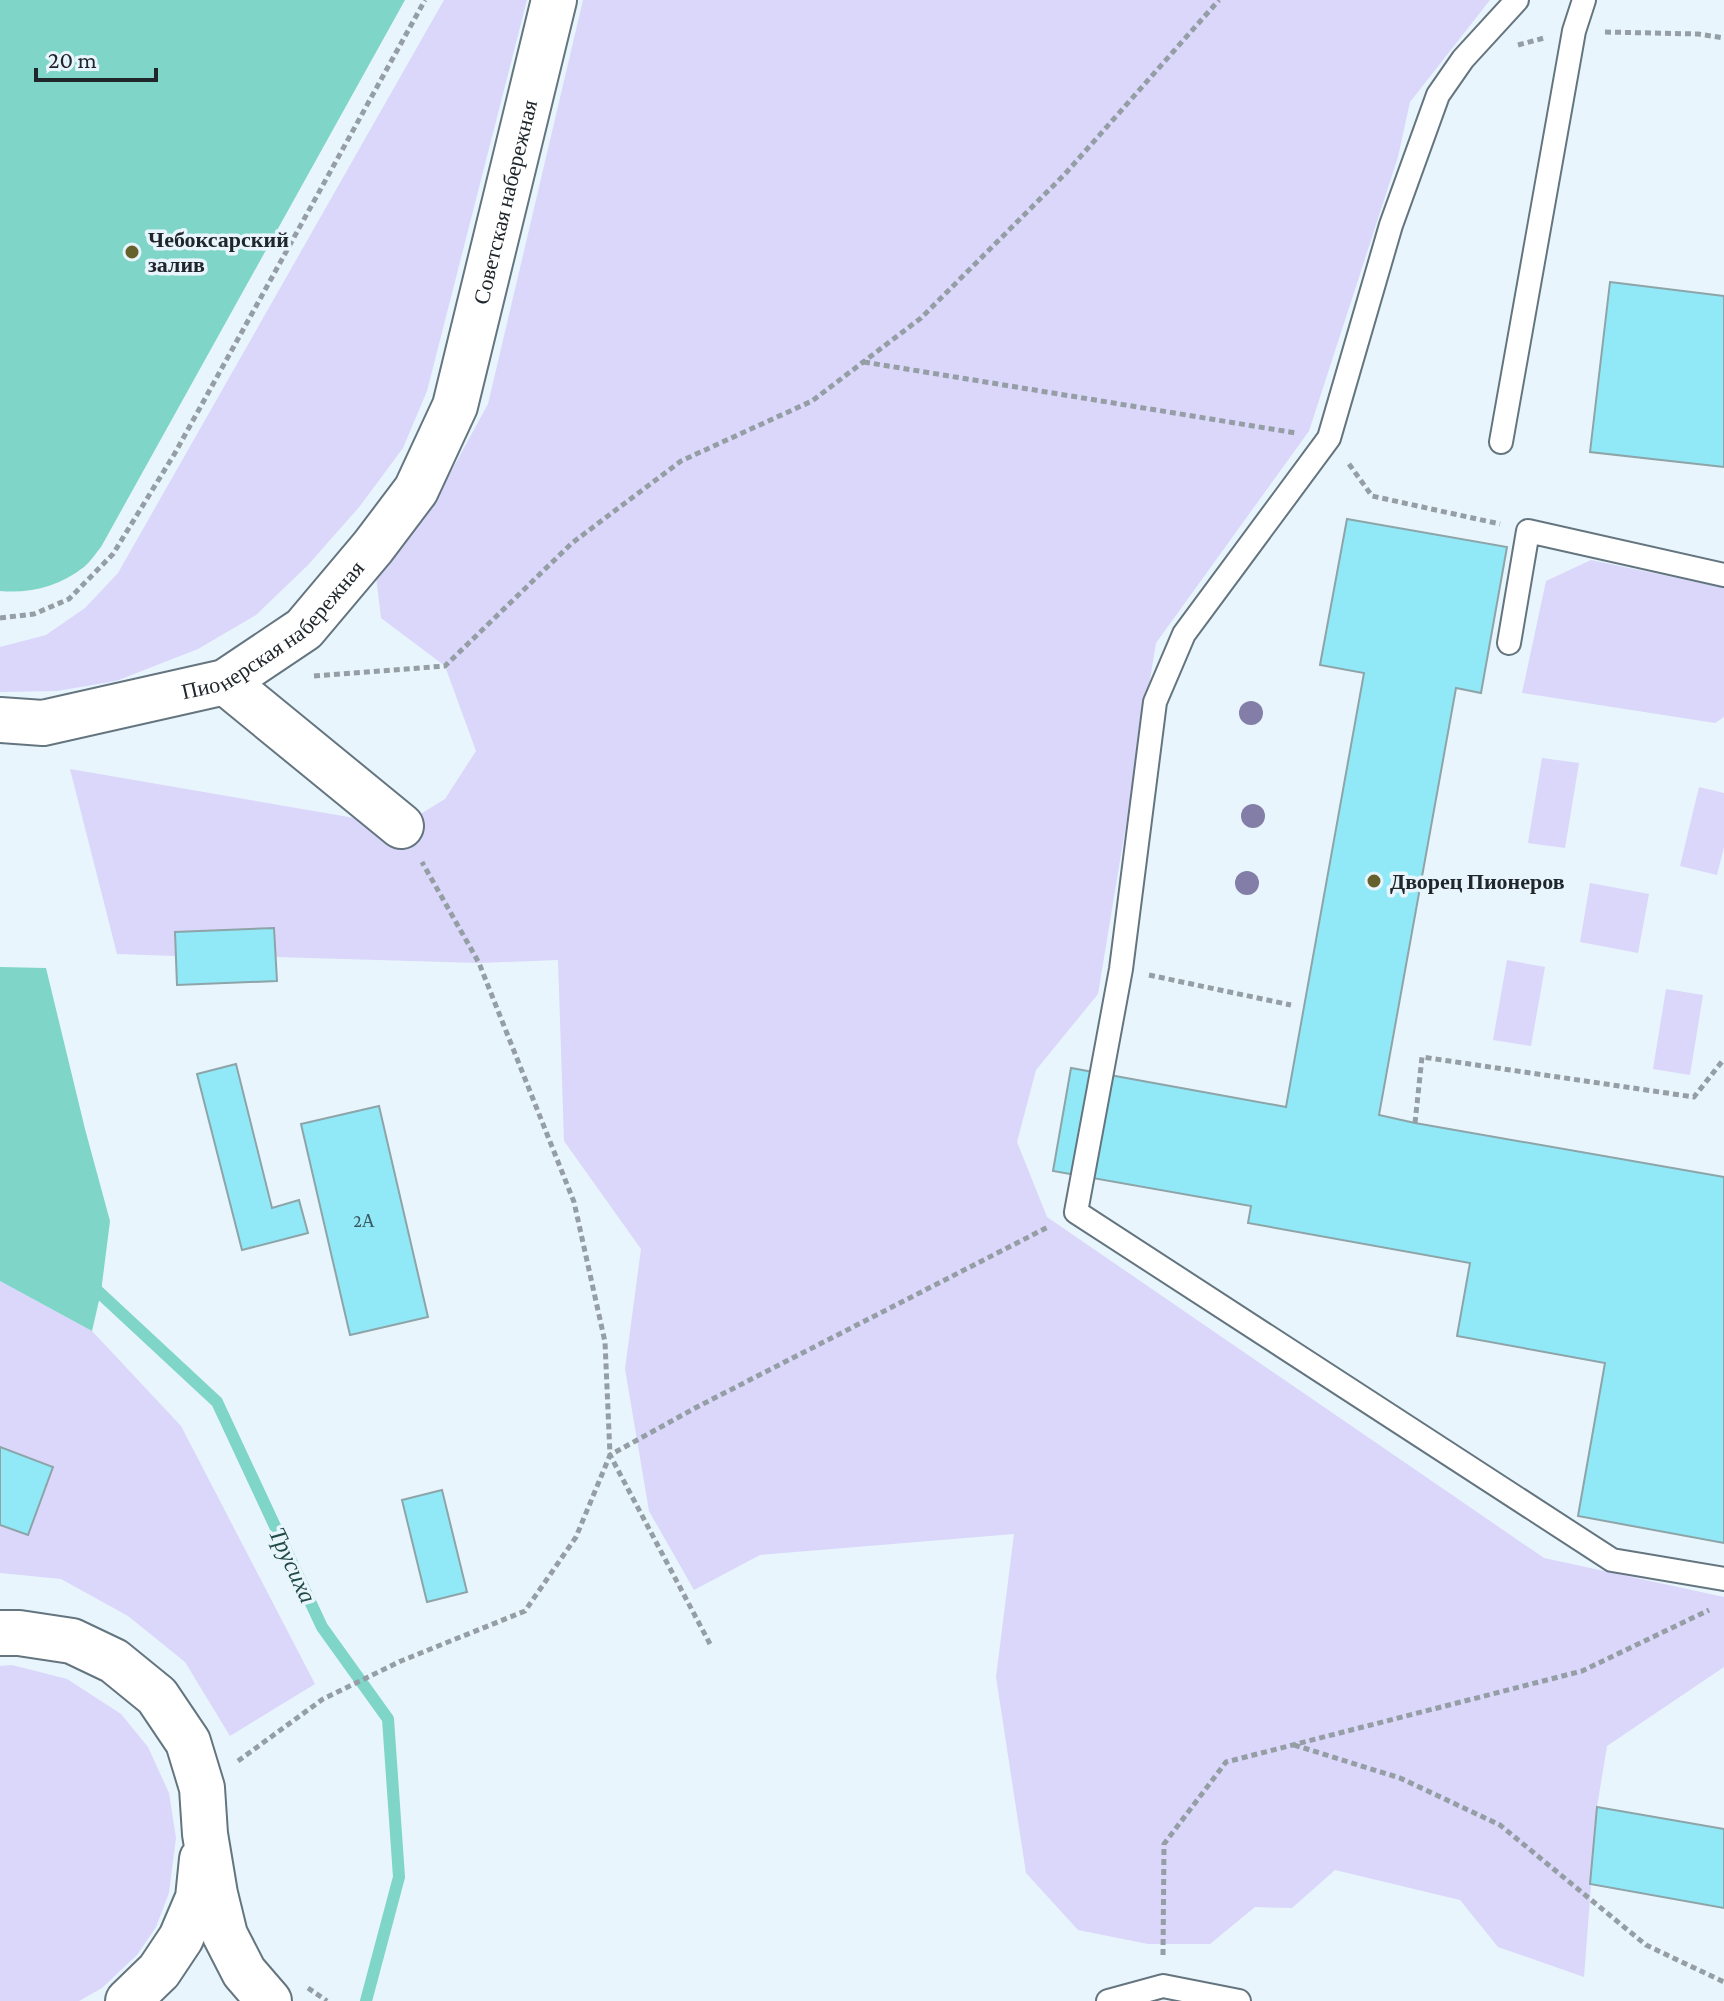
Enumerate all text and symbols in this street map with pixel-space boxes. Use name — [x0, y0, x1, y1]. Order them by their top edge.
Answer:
scale bar — [36, 32, 156, 82]
text: 20 m — [48, 46, 97, 73]
street label: Советская набережная — [468, 97, 542, 307]
place label: Чебоксарский залив — [148, 227, 289, 277]
marker: Чебоксарский залив — [123, 243, 141, 261]
street label: Пионерская набережная — [179, 555, 369, 704]
place label: Дворец Пионеров — [1390, 869, 1565, 894]
marker: Дворец Пионеров — [1365, 872, 1383, 890]
house number: 2А — [353, 1211, 375, 1231]
water label: Трусиха — [264, 1523, 322, 1607]

